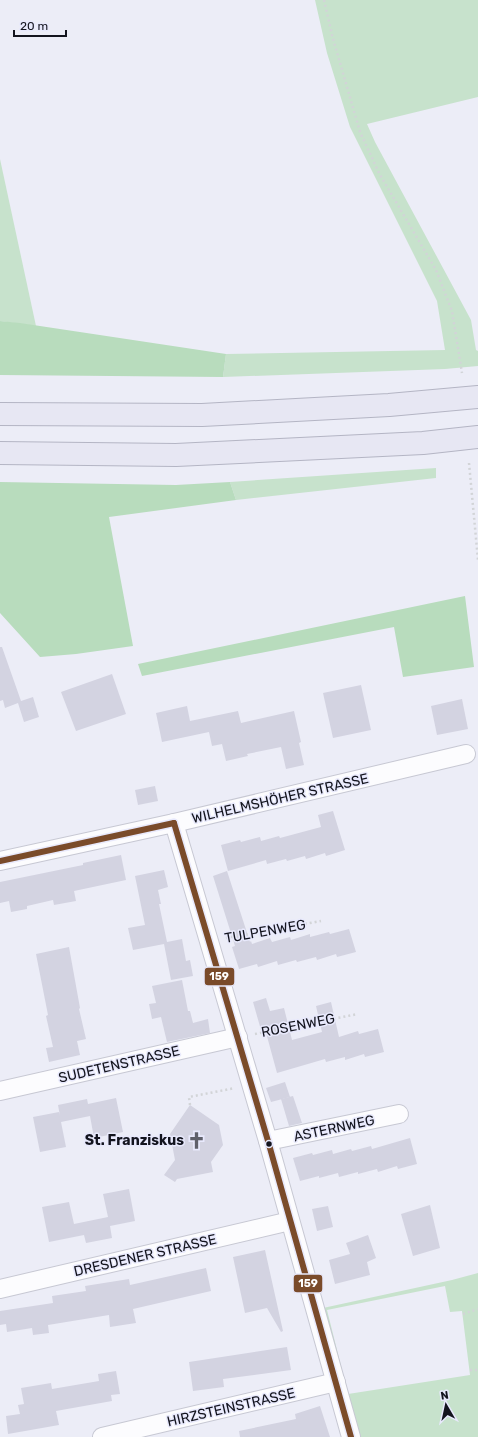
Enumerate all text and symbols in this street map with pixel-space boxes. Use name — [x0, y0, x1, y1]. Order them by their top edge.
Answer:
scale bar — [14, 12, 66, 38]
text: 20 m — [20, 19, 48, 33]
street label: WILHELMSHÖHER STRASSE — [190, 770, 370, 827]
street label: TULPENWEG — [223, 916, 307, 947]
line badge: 159 — [204, 967, 235, 986]
text: 159 — [209, 970, 229, 983]
street label: ROSENWEG — [260, 1010, 336, 1041]
street label: SUDETENSTRASSE — [57, 1042, 181, 1087]
street label: ASTERNWEG — [292, 1112, 376, 1145]
church icon: St. Franziskus — [187, 1130, 207, 1150]
place label: St. Franziskus — [85, 1132, 184, 1149]
unlabelled marker — [264, 1139, 274, 1149]
street label: DRESDENER STRASSE — [72, 1231, 218, 1280]
line badge: 159 — [293, 1274, 323, 1293]
text: 159 — [298, 1277, 318, 1290]
street label: HIRZSTEINSTRASSE — [165, 1384, 297, 1431]
north arrow — [426, 1385, 466, 1425]
text: N — [440, 1389, 450, 1403]

